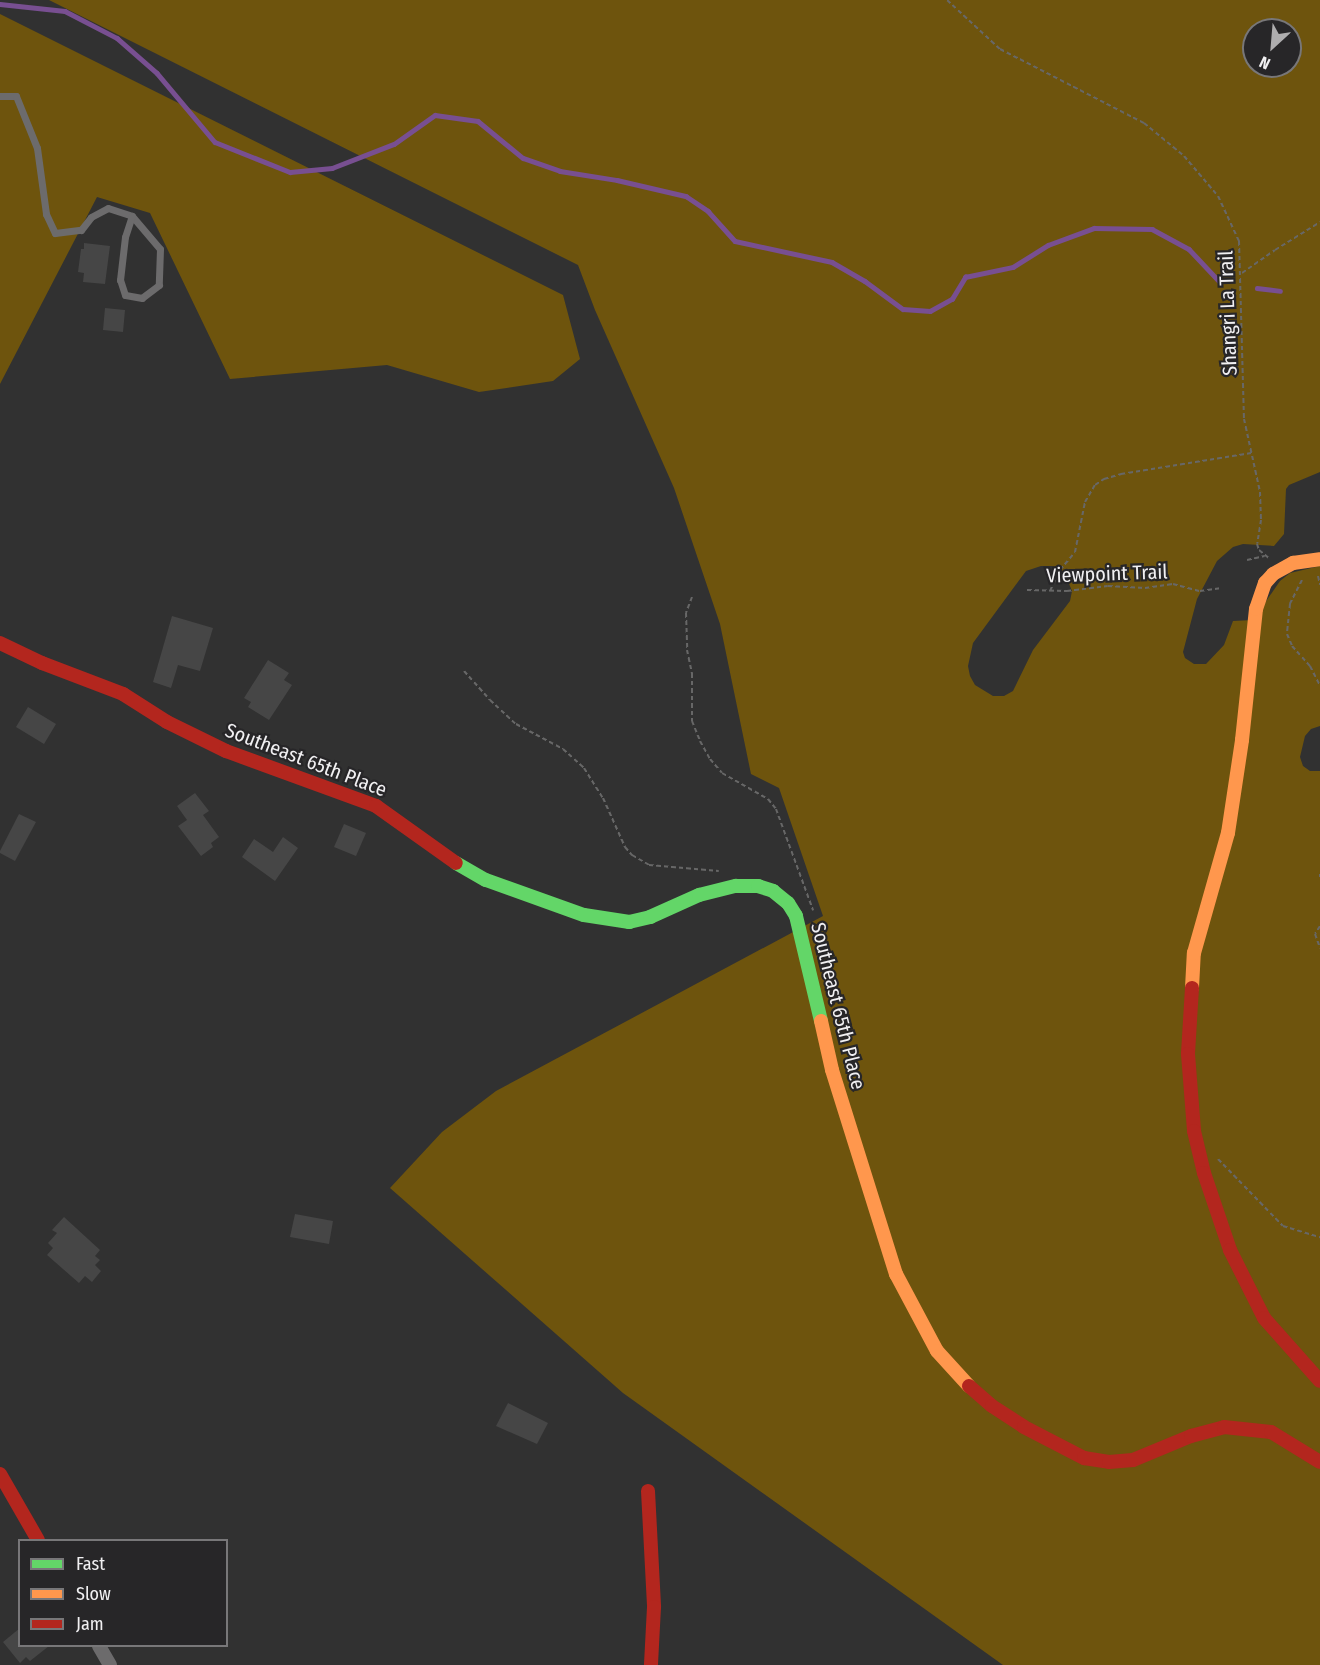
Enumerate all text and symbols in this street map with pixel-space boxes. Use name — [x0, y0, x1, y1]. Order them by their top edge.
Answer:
north arrow — [1242, 18, 1302, 78]
text: N — [1256, 52, 1273, 73]
street label: Shangri La Trail — [1214, 250, 1242, 376]
street label: Viewpoint Trail — [1046, 560, 1168, 588]
street label: Southeast 65th Place — [222, 718, 390, 802]
street label: Southeast 65th Place — [806, 920, 870, 1092]
legend — [18, 1539, 228, 1647]
text: Fast — [76, 1553, 105, 1575]
text: Slow — [76, 1583, 111, 1605]
text: Jam — [76, 1613, 104, 1635]

